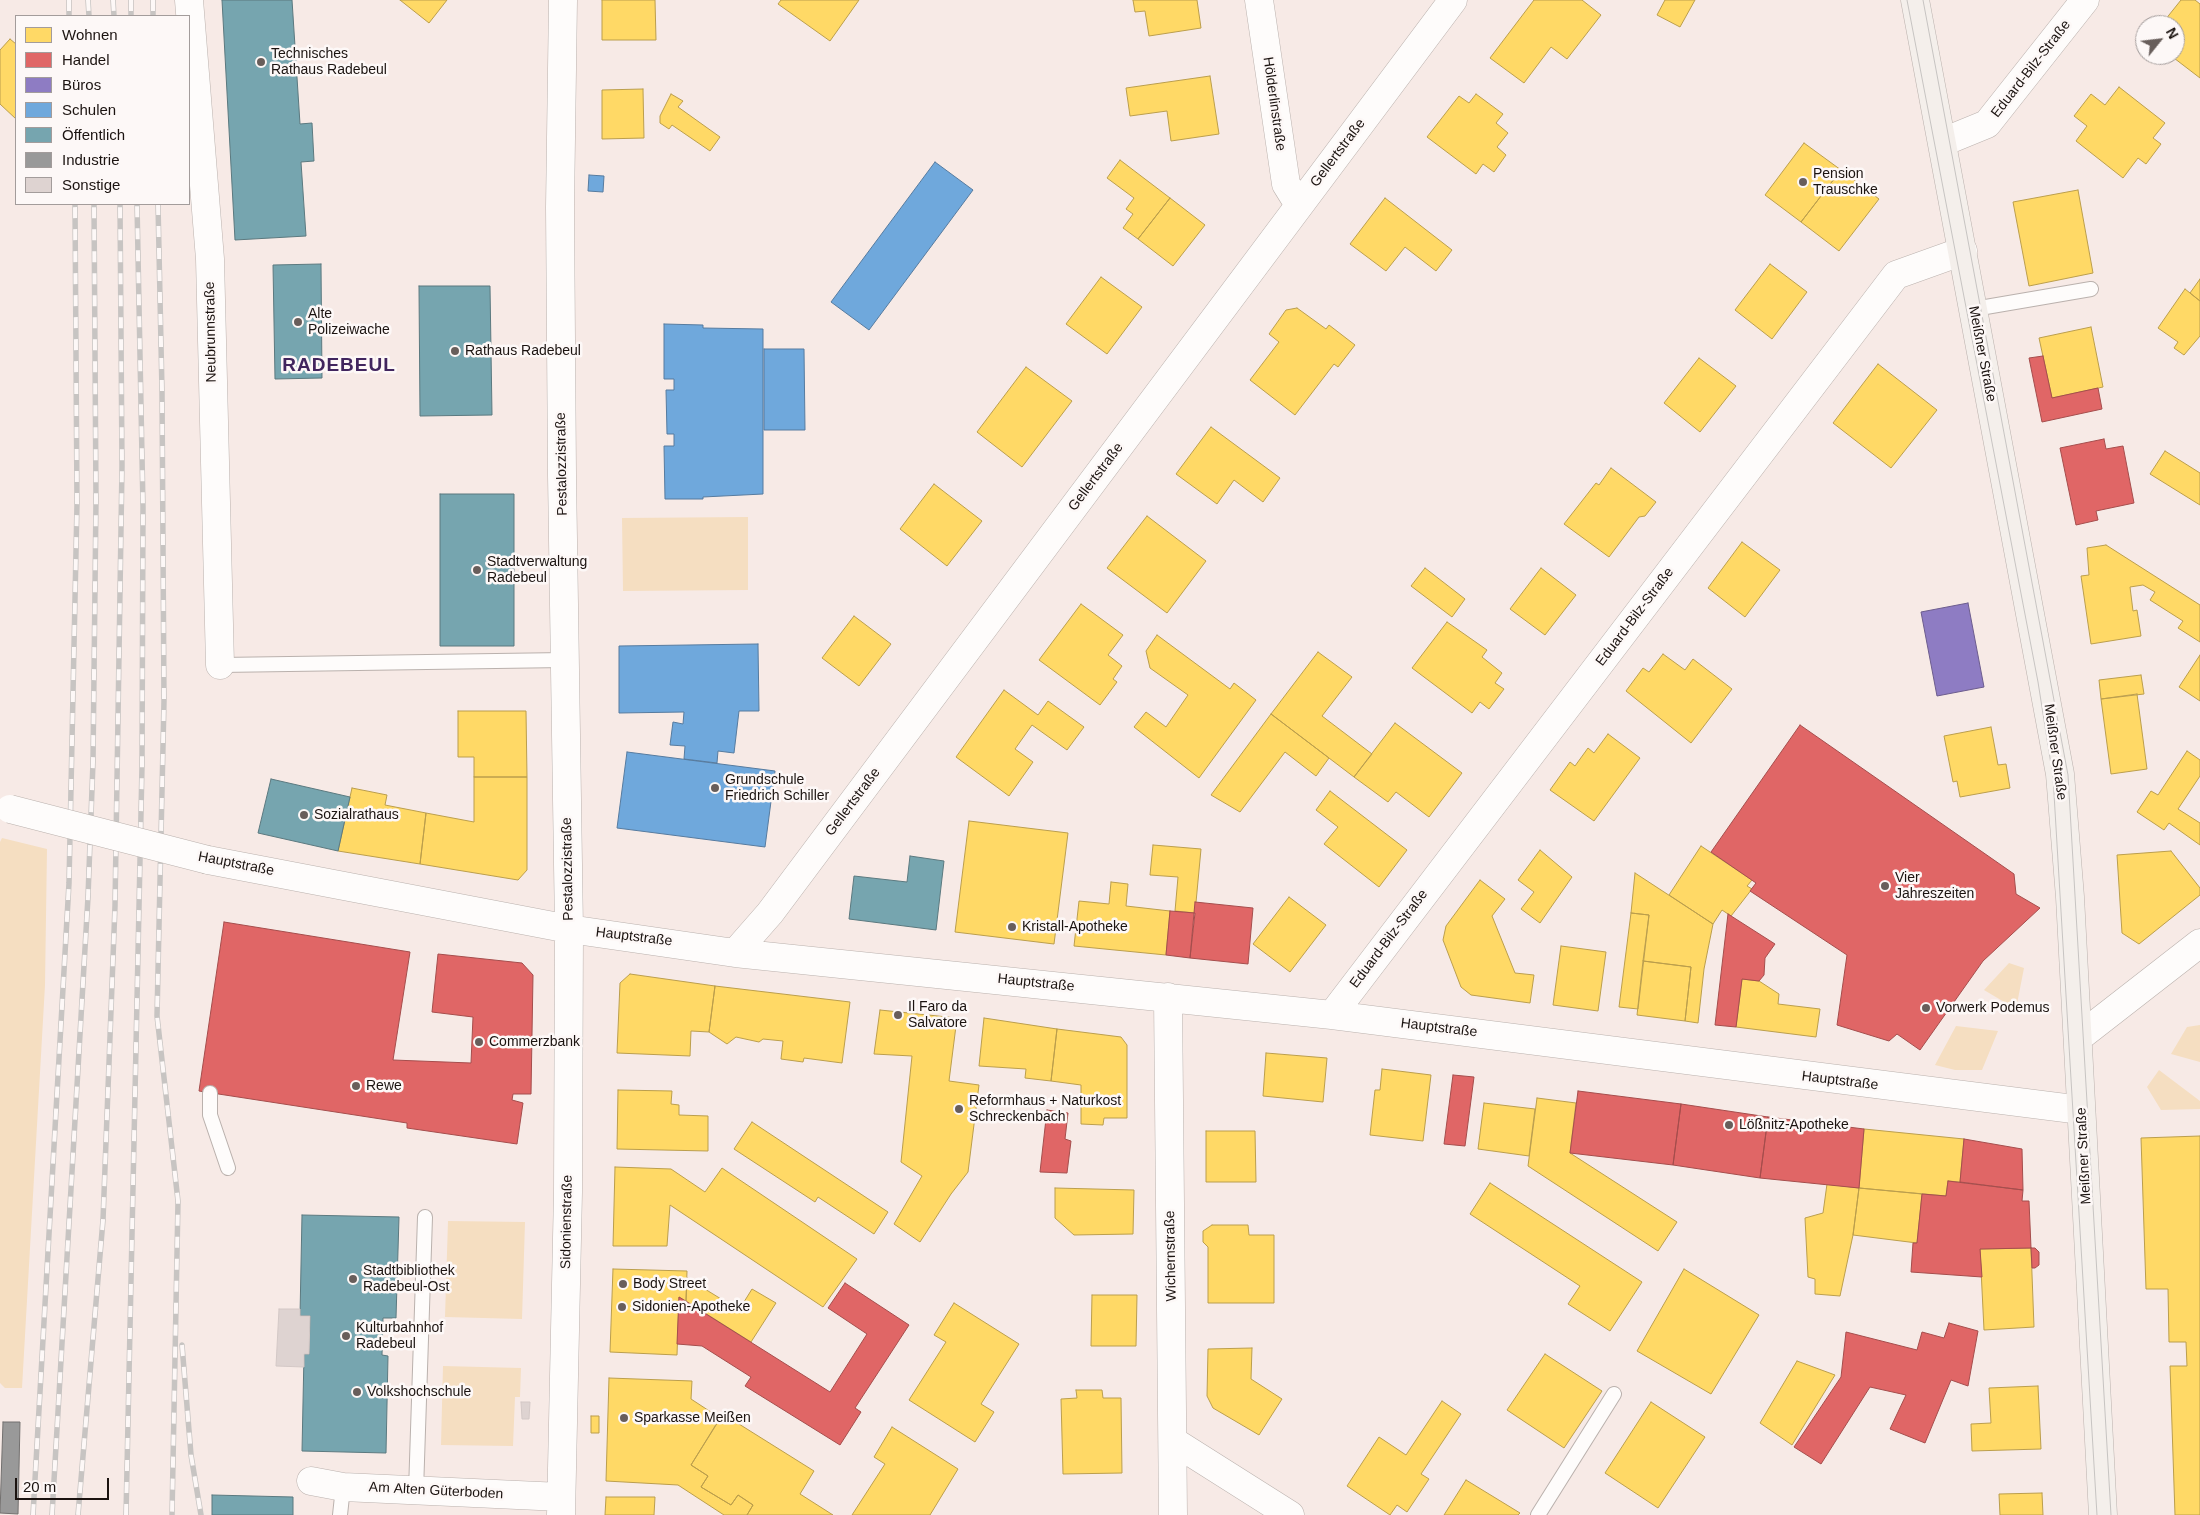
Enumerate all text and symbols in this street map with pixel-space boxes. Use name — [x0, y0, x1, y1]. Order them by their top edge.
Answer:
legend — [15, 15, 190, 205]
north arrow — [2135, 15, 2185, 65]
street label: Eduard-Bilz-Straße — [1988, 17, 2074, 121]
text: N — [2163, 25, 2182, 42]
text: Wohnen — [62, 26, 118, 43]
place label: Technisches Rathaus Radebeul — [271, 46, 387, 78]
text: Handel — [62, 51, 110, 68]
marker: Technisches Rathaus Radebeul — [255, 56, 267, 68]
street label: Hölderlinstraße — [1259, 56, 1289, 152]
text: Büros — [62, 76, 101, 93]
text: Schulen — [62, 101, 116, 118]
street label: Gellertstraße — [1307, 116, 1369, 190]
text: Öffentlich — [62, 126, 125, 143]
text: Industrie — [62, 151, 120, 168]
place label: Pension Trauschke — [1813, 166, 1878, 198]
text: Sonstige — [62, 176, 120, 193]
marker: Pension Trauschke — [1797, 176, 1809, 188]
street label: Neubrunnstraße — [202, 281, 220, 383]
street label: Meißner Straße — [1964, 305, 2000, 403]
place label: Alte Polizeiwache — [308, 306, 390, 338]
marker: Alte Polizeiwache — [292, 316, 304, 328]
place label: Rathaus Radebeul — [465, 343, 581, 359]
marker: Rathaus Radebeul — [449, 345, 461, 357]
district label: RADEBEUL — [281, 355, 397, 377]
street label: Pestalozzistraße — [553, 412, 571, 516]
street label: Gellertstraße — [1065, 440, 1127, 514]
place label: Stadtverwaltung Radebeul — [487, 554, 587, 586]
marker: Stadtverwaltung Radebeul — [471, 564, 483, 576]
street label: Eduard-Bilz-Straße — [1592, 564, 1678, 670]
street label: Meißner Straße — [2040, 703, 2070, 801]
street label: Gellertstraße — [822, 765, 884, 839]
place label: Grundschule Friedrich Schiller — [725, 772, 829, 804]
marker: Grundschule Friedrich Schiller — [709, 782, 721, 794]
place label: Sozialrathaus — [314, 807, 399, 823]
marker: Sozialrathaus — [298, 809, 310, 821]
street label: Pestalozzistraße — [559, 817, 577, 921]
street label: Hauptstraße — [197, 848, 275, 880]
place label: Vier Jahreszeiten — [1895, 870, 1974, 902]
marker: Vier Jahreszeiten — [1879, 880, 1891, 892]
street label: Eduard-Bilz-Straße — [1346, 886, 1432, 992]
place label: Kristall-Apotheke — [1022, 919, 1128, 935]
marker: Kristall-Apotheke — [1006, 921, 1018, 933]
street label: Hauptstraße — [595, 924, 673, 950]
street label: Hauptstraße — [997, 971, 1075, 995]
place label: Il Faro da Salvatore — [908, 999, 967, 1032]
place label: Vorwerk Podemus — [1936, 1000, 2050, 1016]
marker: Vorwerk Podemus — [1920, 1002, 1932, 1014]
marker: Il Faro da Salvatore — [892, 1009, 904, 1021]
street label: Hauptstraße — [1400, 1015, 1478, 1041]
place label: Commerzbank — [489, 1034, 580, 1050]
marker: Commerzbank — [473, 1036, 485, 1048]
street label: Hauptstraße — [1801, 1068, 1879, 1094]
place label: Rewe — [366, 1078, 402, 1094]
marker: Rewe — [350, 1080, 362, 1092]
place label: Reformhaus + Naturkost Schreckenbach — [969, 1093, 1121, 1126]
marker: Reformhaus + Naturkost Schreckenbach — [953, 1103, 965, 1115]
street label: Meißner Straße — [2073, 1107, 2095, 1205]
place label: Lößnitz-Apotheke — [1739, 1117, 1849, 1133]
marker: Lößnitz-Apotheke — [1723, 1119, 1735, 1131]
street label: Sidonienstraße — [558, 1175, 576, 1269]
street label: Wichernstraße — [1162, 1210, 1180, 1302]
place label: Stadtbibliothek Radebeul-Ost — [363, 1263, 455, 1295]
marker: Stadtbibliothek Radebeul-Ost — [347, 1273, 359, 1285]
place label: Body Street — [633, 1276, 706, 1292]
marker: Body Street — [617, 1278, 629, 1290]
place label: Sidonien-Apotheke — [632, 1299, 750, 1315]
marker: Sidonien-Apotheke — [616, 1301, 628, 1313]
place label: Kulturbahnhof Radebeul — [356, 1320, 443, 1352]
marker: Kulturbahnhof Radebeul — [340, 1330, 352, 1342]
place label: Volkshochschule — [367, 1384, 471, 1400]
marker: Volkshochschule — [351, 1386, 363, 1398]
place label: Sparkasse Meißen — [634, 1410, 751, 1426]
marker: Sparkasse Meißen — [618, 1412, 630, 1424]
scale bar — [18, 1468, 111, 1500]
text: 20 m — [23, 1478, 56, 1495]
street label: Am Alten Güterboden — [368, 1479, 504, 1503]

